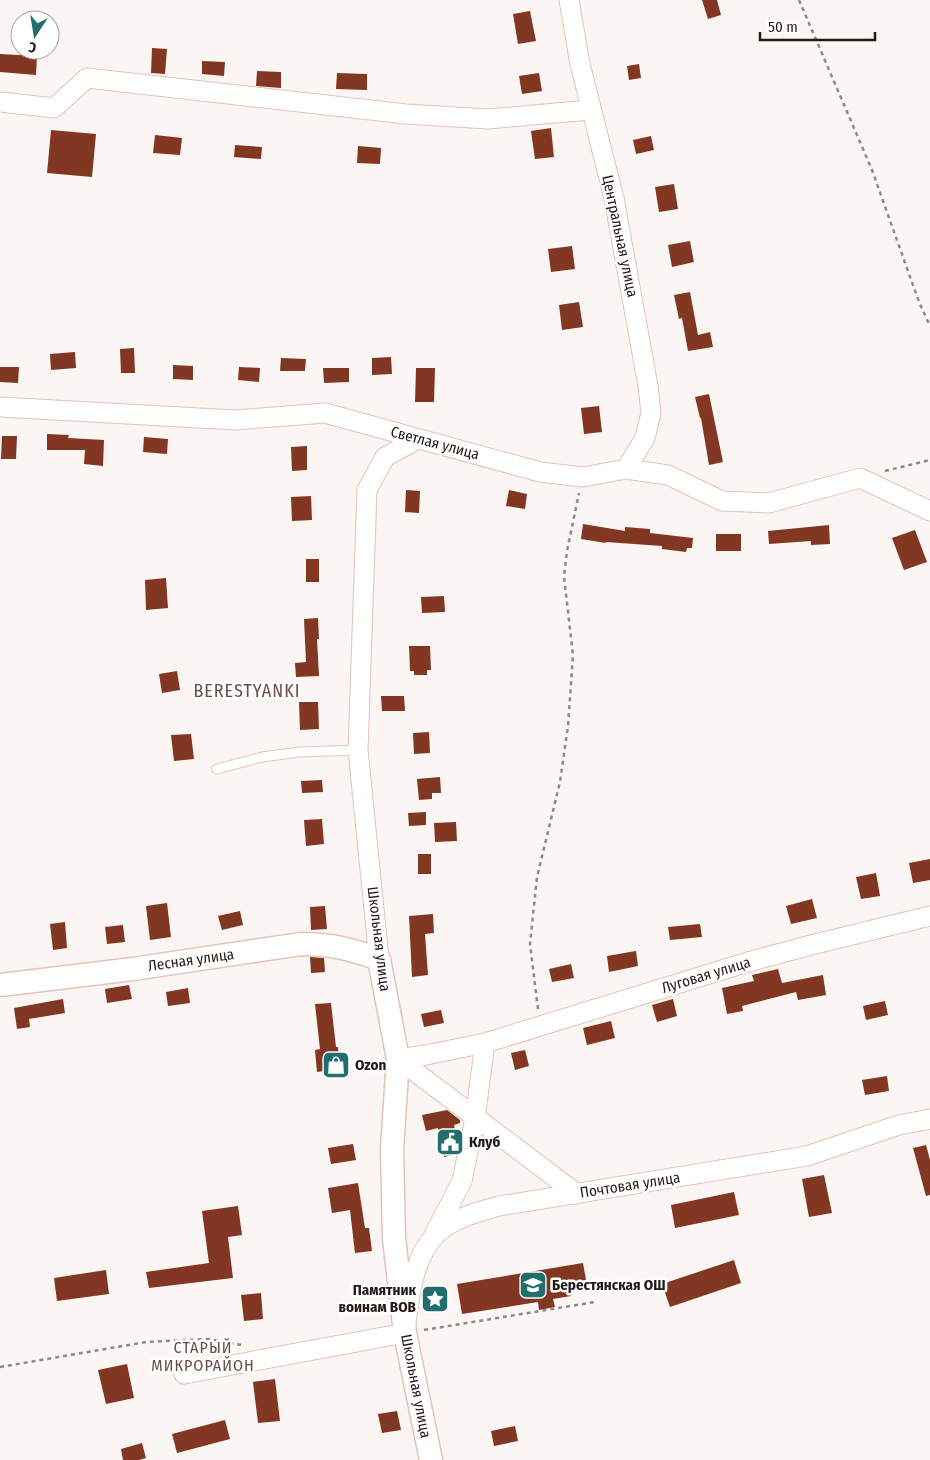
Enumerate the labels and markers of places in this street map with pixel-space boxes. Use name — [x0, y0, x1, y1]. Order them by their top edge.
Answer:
shop icon: Ozon — [321, 1050, 351, 1080]
place label: Ozon — [355, 1056, 386, 1074]
public building icon: Клуб — [435, 1127, 465, 1157]
place label: Клуб — [469, 1133, 500, 1151]
school or university icon: Берестянская ОШ — [518, 1270, 548, 1300]
place label: Берестянская ОШ — [552, 1276, 665, 1294]
place label: Памятник воинам ВОВ — [339, 1281, 417, 1316]
place icon: Памятник воинам ВОВ — [420, 1284, 450, 1314]

